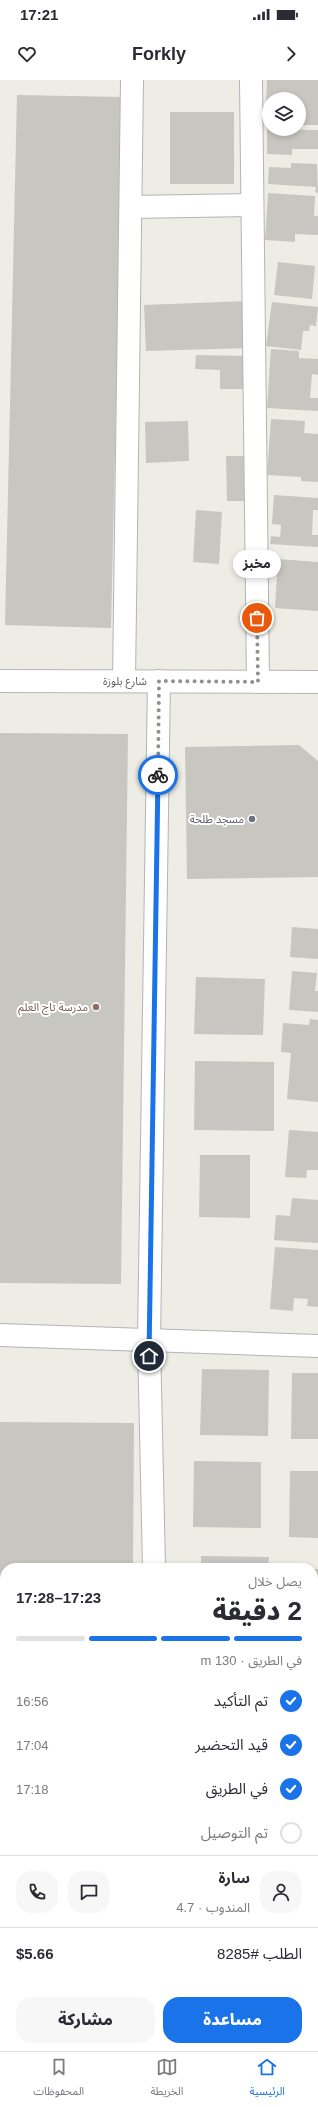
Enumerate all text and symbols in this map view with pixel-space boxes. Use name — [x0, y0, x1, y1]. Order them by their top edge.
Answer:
text: 17:21 — [20, 6, 58, 23]
icon: heart — [16, 43, 38, 65]
icon: forward — [280, 43, 302, 65]
text: Forkly — [132, 44, 186, 64]
map controls — [262, 92, 306, 136]
button: layers — [262, 92, 306, 136]
callout: مخبز — [233, 550, 281, 578]
text: مخبز — [243, 556, 271, 571]
pin — [240, 601, 274, 635]
icon: bag — [246, 607, 268, 629]
street label: شارع بلوزة — [103, 675, 147, 689]
courier — [138, 755, 178, 795]
icon: bike — [147, 764, 169, 786]
place label: مسجد طلحة — [190, 813, 244, 826]
marker: مسجد طلحة — [247, 814, 257, 824]
place label: مدرسة تاج العلم — [18, 1001, 88, 1016]
marker: مدرسة تاج العلم — [91, 1002, 101, 1012]
pin — [132, 1339, 166, 1373]
icon: home — [138, 1345, 160, 1367]
text: يصل خلال — [248, 1574, 302, 1589]
text: 17:23–17:28 — [16, 1589, 101, 1606]
text: 2 دقيقة — [212, 1596, 302, 1626]
text: في الطريق · 130 m — [200, 1653, 302, 1668]
icon: check — [280, 1690, 302, 1712]
text: تم التأكيد — [214, 1692, 268, 1709]
text: 16:56 — [16, 1694, 49, 1709]
icon: check — [280, 1734, 302, 1756]
text: قيد التحضير — [195, 1736, 268, 1753]
text: 17:04 — [16, 1738, 49, 1753]
icon: check — [280, 1778, 302, 1800]
text: في الطريق — [206, 1780, 268, 1797]
text: 17:18 — [16, 1782, 49, 1797]
text: تم التوصيل — [201, 1824, 268, 1841]
text: سارة — [218, 1869, 250, 1886]
button: phone — [16, 1871, 58, 1913]
button: chat — [68, 1871, 110, 1913]
button: person — [260, 1871, 302, 1913]
text: المندوب · 4.7 — [176, 1900, 250, 1915]
text: $5.66 — [16, 1945, 54, 1962]
text: الطلب #8285 — [217, 1945, 302, 1962]
button: مشاركة — [16, 1997, 155, 2043]
button: مساعدة — [163, 1997, 302, 2043]
tab: المحفوظات — [33, 2056, 84, 2103]
tab: الخريطة — [150, 2056, 183, 2103]
tab: الرئيسية — [250, 2056, 285, 2103]

